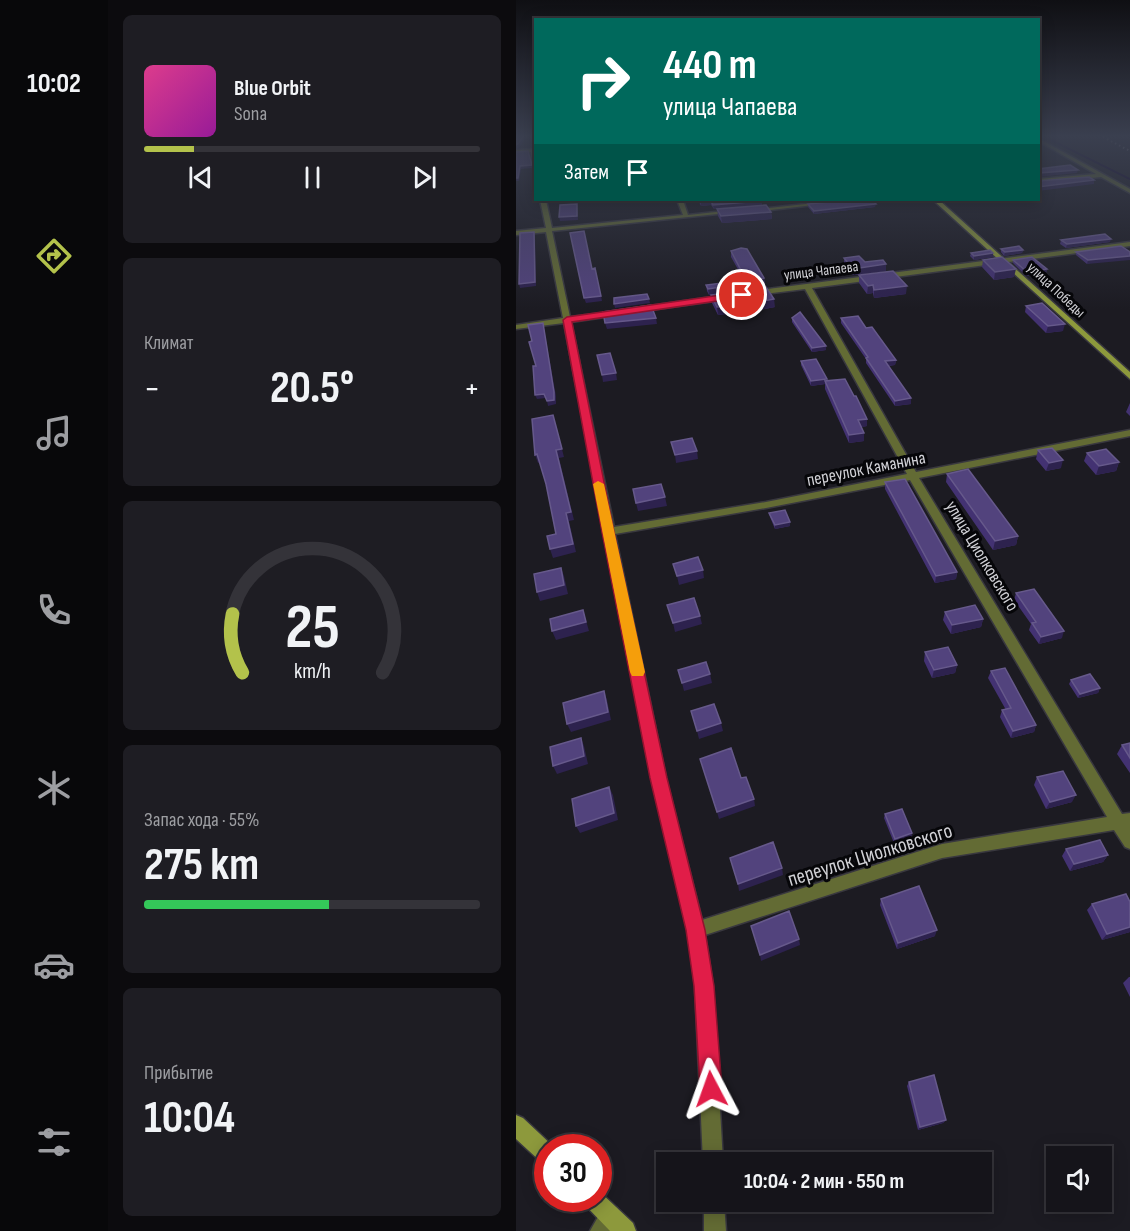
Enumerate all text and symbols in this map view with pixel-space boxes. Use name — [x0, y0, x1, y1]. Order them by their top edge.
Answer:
text: 440 m — [663, 40, 757, 91]
icon: right — [564, 42, 642, 120]
text: 10:02 — [27, 68, 81, 100]
text: Blue Orbit — [234, 75, 311, 102]
text: улица Чапаева — [663, 91, 797, 123]
text: Sona — [234, 102, 267, 126]
icon: arrive — [621, 156, 654, 189]
text: Затем — [564, 159, 609, 186]
icon: previous — [184, 161, 217, 194]
icon: pause — [296, 161, 329, 194]
icon: next — [408, 161, 441, 194]
icon: directions — [33, 235, 75, 277]
street label: улица Чапаева — [783, 257, 859, 285]
street label: улица Победы — [1023, 258, 1089, 322]
pin — [716, 269, 767, 320]
icon: arrive — [725, 278, 758, 311]
text: Климат — [144, 331, 194, 355]
text: 20.5° — [270, 361, 354, 416]
text: − — [144, 369, 160, 409]
text: + — [464, 369, 480, 409]
icon: music — [33, 412, 75, 454]
street label: переулок Каманина — [805, 447, 927, 491]
street label: улица Циолковского — [941, 497, 1023, 615]
icon: phone — [33, 589, 75, 631]
text: 25 — [285, 591, 339, 666]
text: km/h — [293, 659, 331, 684]
icon: climate — [33, 767, 75, 809]
text: Запас хода · 55% — [144, 808, 260, 832]
street label: переулок Циолковского — [785, 818, 955, 892]
text: 275 km — [144, 838, 259, 893]
icon: car — [33, 944, 75, 986]
position arrow — [679, 1057, 743, 1121]
text: Прибытие — [144, 1061, 213, 1085]
text: 10:04 — [144, 1091, 235, 1146]
icon: filters — [33, 1121, 75, 1163]
speed limit sign: 30 — [534, 1134, 612, 1212]
map controls — [1046, 1146, 1112, 1212]
button: sound — [1046, 1146, 1112, 1212]
text: 10:04 · 2 мин · 550 m — [744, 1168, 904, 1195]

